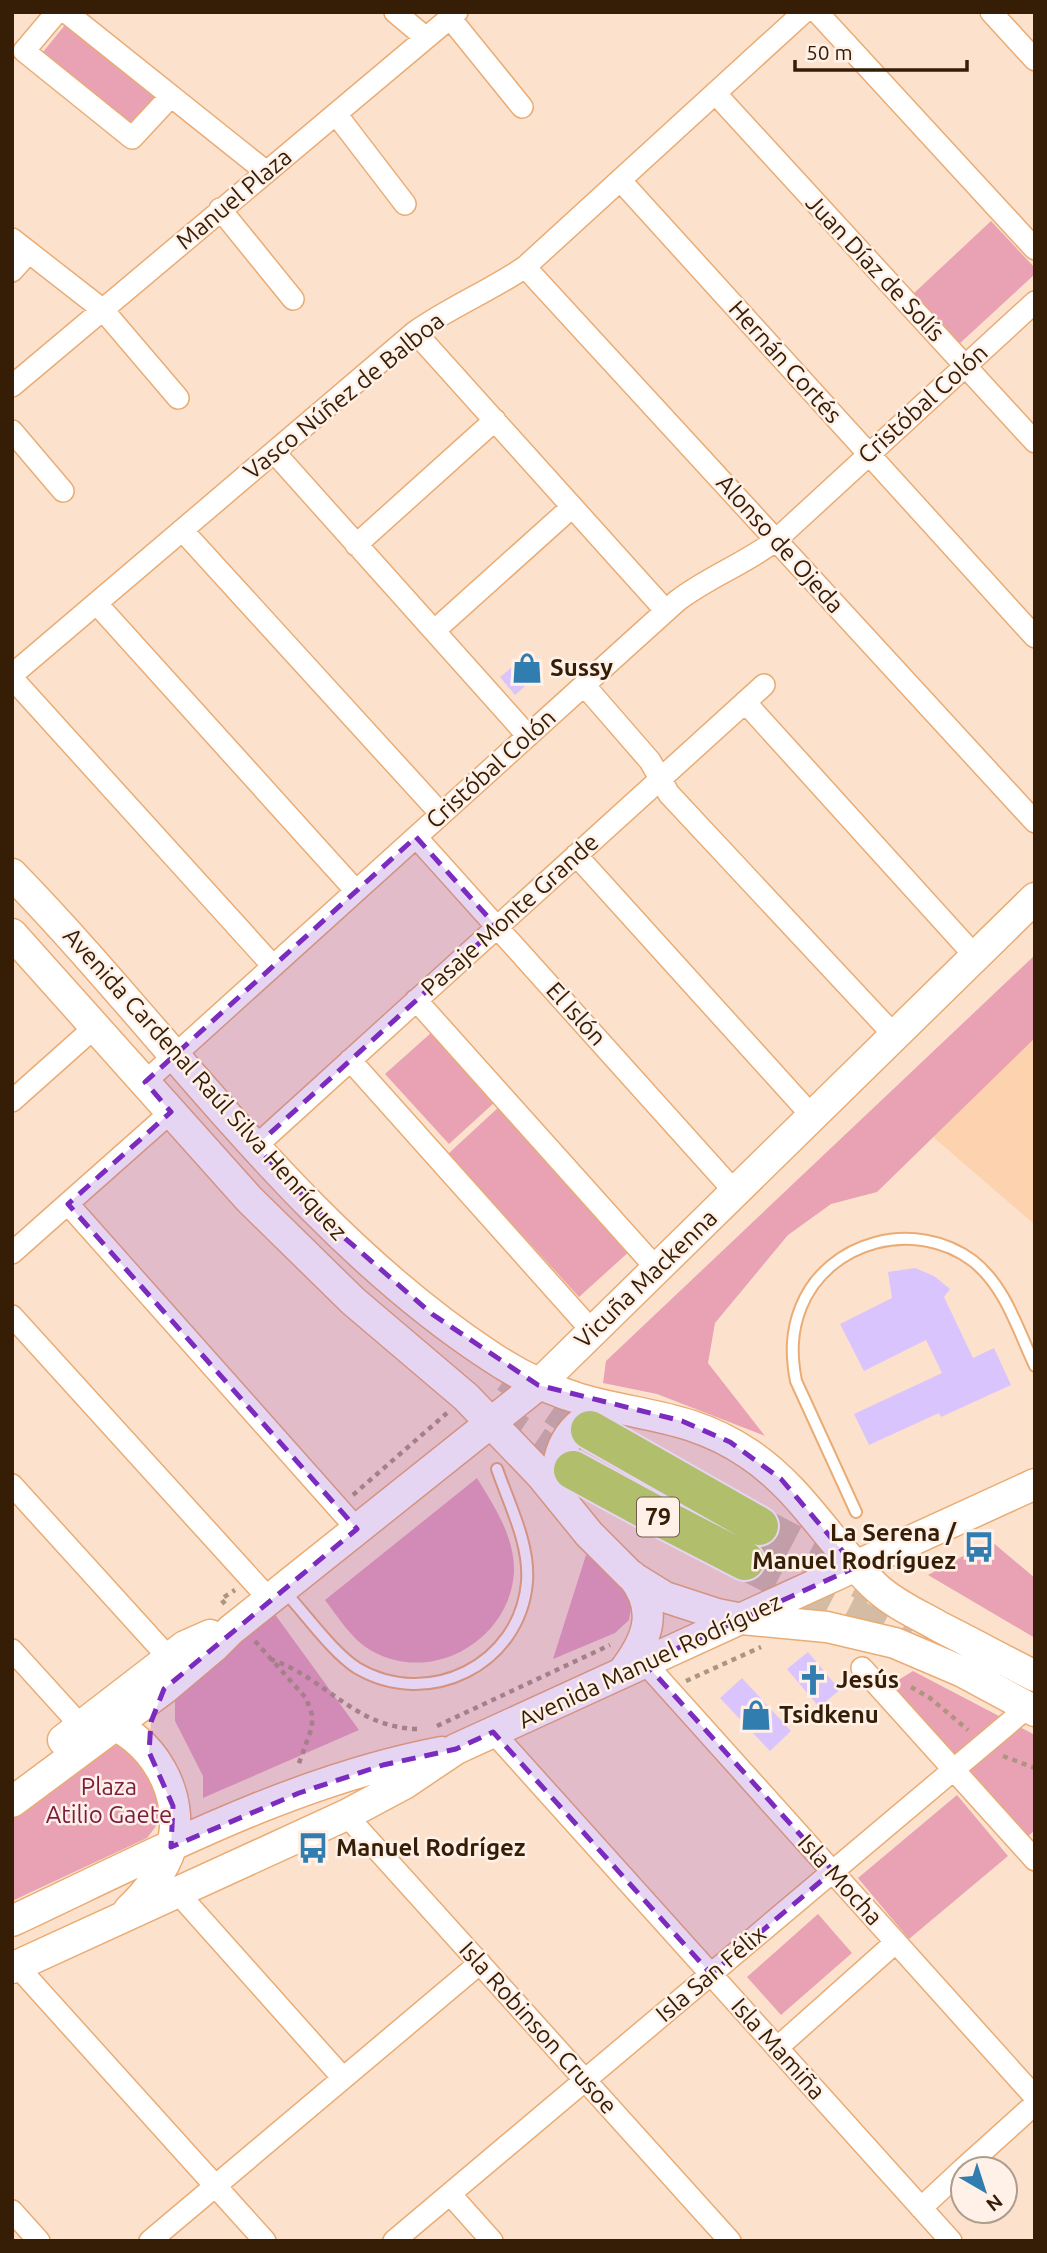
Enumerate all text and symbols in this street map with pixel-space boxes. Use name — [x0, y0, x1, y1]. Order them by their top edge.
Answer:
scale bar — [795, 28, 967, 72]
text: 50 m — [806, 40, 853, 64]
street label: Manuel Plaza — [171, 143, 297, 255]
street label: Juan Díaz de Solís — [800, 189, 950, 347]
street label: Hernán Cortés — [723, 295, 847, 428]
street label: Vasco Núñez de Balboa — [238, 307, 449, 485]
street label: Cristóbal Colón — [853, 339, 993, 469]
street label: Alonso de Ojeda — [711, 469, 849, 618]
shop icon: Sussy — [510, 651, 544, 685]
place label: Sussy — [550, 654, 613, 681]
street label: Cristóbal Colón — [421, 704, 561, 834]
street label: Pasaje Monte Grande — [416, 828, 604, 1001]
street label: Avenida Cardenal Raúl Silva Henríquez — [58, 922, 353, 1245]
street label: El Islón — [541, 976, 612, 1051]
street label: Vicuña Mackenna — [569, 1204, 722, 1353]
road number: 79 — [637, 1498, 679, 1536]
place label: La Serena / Manuel Rodríguez — [752, 1519, 957, 1574]
bus stop icon: La Serena / Manuel Rodríguez — [962, 1530, 996, 1564]
street label: Avenida Manuel Rodríguez — [514, 1588, 786, 1733]
church icon: Jesús — [796, 1663, 830, 1697]
place label: Jesús — [836, 1666, 899, 1693]
shop icon: Tsidkenu — [739, 1698, 773, 1732]
place label: Tsidkenu — [779, 1701, 879, 1728]
park label: Plaza Atilio Gaete — [46, 1773, 172, 1828]
street label: Isla Mocha — [793, 1829, 888, 1931]
bus stop icon: Manuel Rodrígez — [296, 1831, 330, 1865]
place label: Manuel Rodrígez — [336, 1834, 526, 1861]
street label: Isla San Félix — [650, 1920, 771, 2027]
street label: Isla Robinson Crusoe — [454, 1936, 623, 2119]
street label: Isla Mamiña — [726, 1993, 831, 2105]
north arrow — [949, 2155, 1019, 2225]
text: N — [982, 2190, 1007, 2216]

